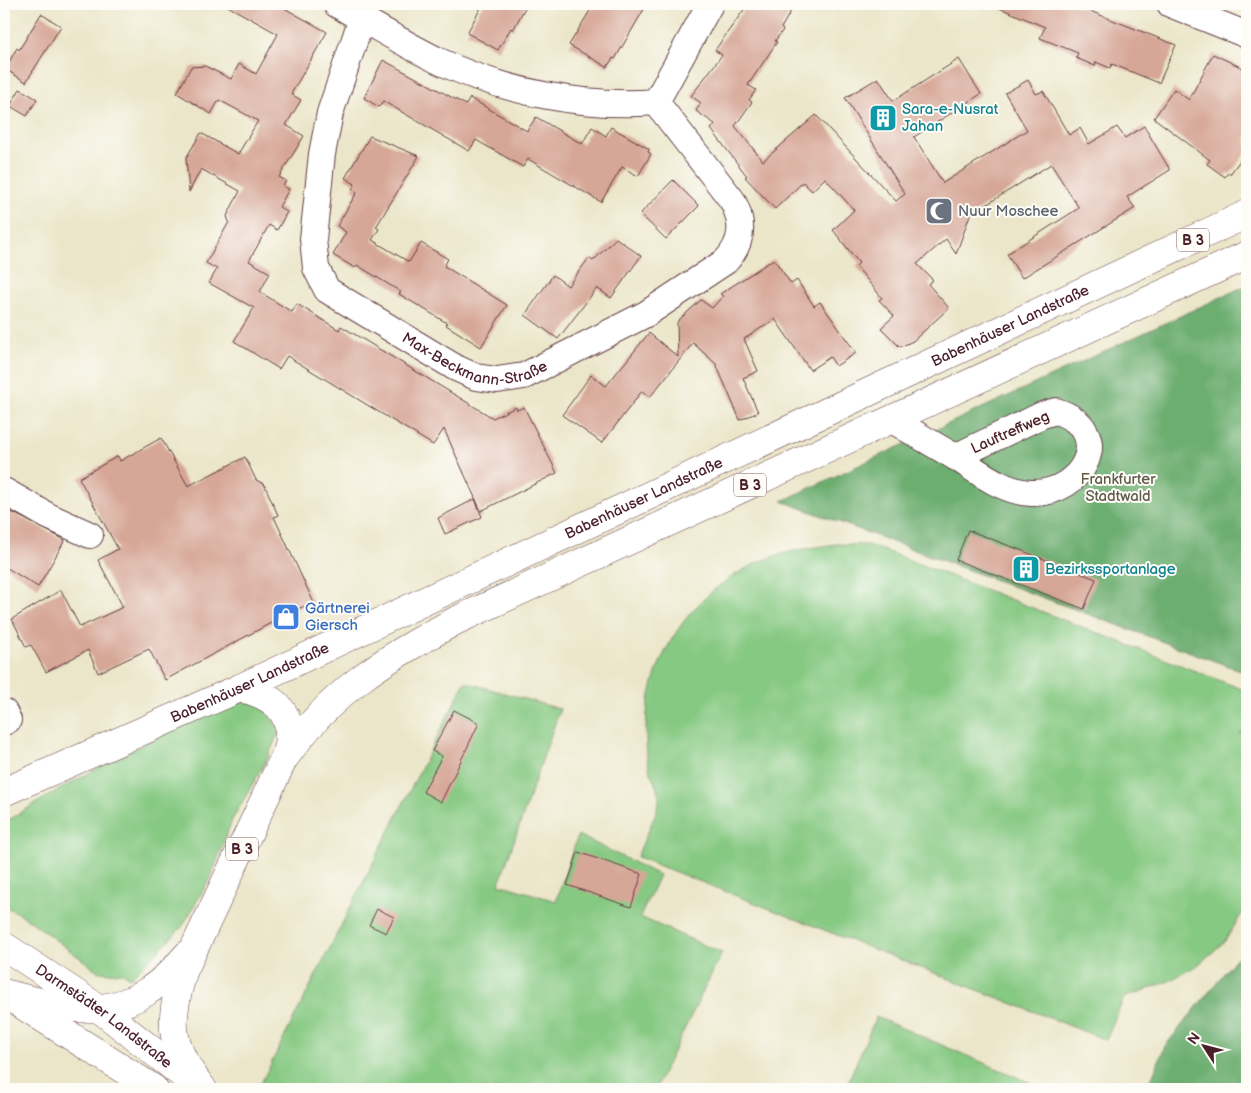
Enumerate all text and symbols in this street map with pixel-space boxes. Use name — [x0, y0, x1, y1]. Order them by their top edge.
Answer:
place label: Sara-e-Nusrat Jahan — [902, 100, 999, 136]
building icon: Sara-e-Nusrat Jahan — [868, 103, 898, 133]
mosque icon: Nuur Moschee — [924, 196, 954, 226]
place label: Nuur Moschee — [958, 202, 1059, 221]
road number: B 3 — [1177, 228, 1209, 252]
street label: Babenhäuser Landstraße — [928, 281, 1092, 371]
street label: Max-Beckmann-Straße — [398, 329, 551, 390]
street label: Lauftreffweg — [968, 407, 1052, 458]
street label: Babenhäuser Landstraße — [562, 453, 726, 544]
park label: Frankfurter Stadtwald — [1080, 470, 1156, 506]
road number: B 3 — [734, 474, 766, 496]
building icon: Bezirkssportanlage — [1011, 554, 1041, 584]
place label: Bezirkssportanlage — [1045, 560, 1176, 579]
place label: Gärtnerei Giersch — [305, 599, 370, 635]
shop icon: Gärtnerei Giersch — [271, 602, 301, 632]
street label: Babenhäuser Landstraße — [168, 638, 332, 727]
road number: B 3 — [226, 838, 258, 861]
street label: Darmstädter Landstraße — [31, 960, 176, 1073]
north arrow — [1178, 1020, 1228, 1070]
text: N — [1184, 1029, 1204, 1048]

